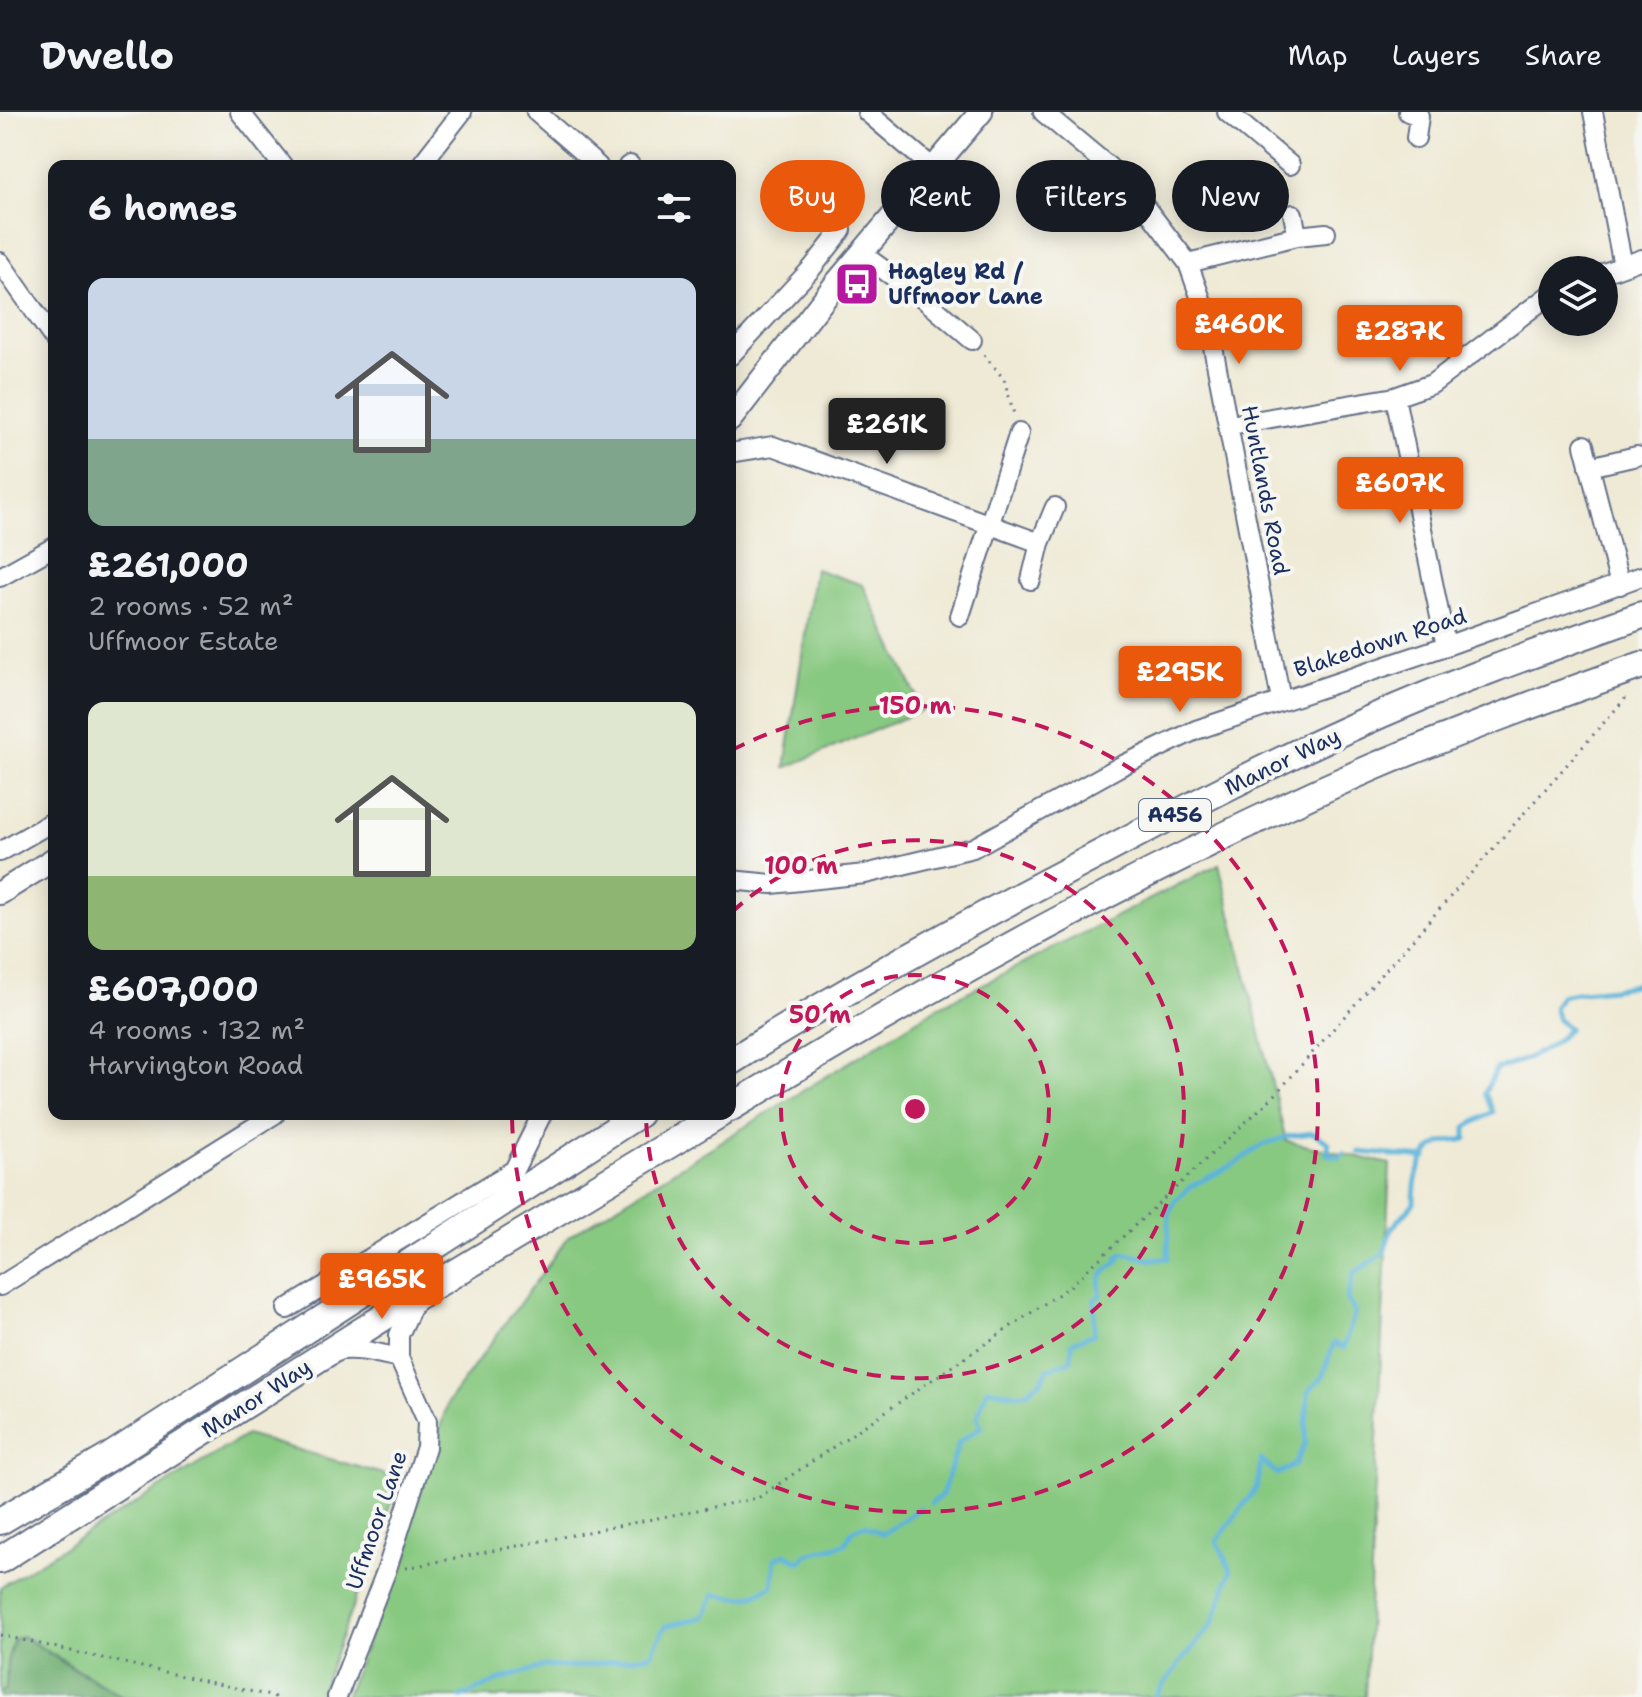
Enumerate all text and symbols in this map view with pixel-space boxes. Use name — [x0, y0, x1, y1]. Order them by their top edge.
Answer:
text: Dwello — [40, 30, 174, 81]
text: Map — [1288, 36, 1348, 74]
text: Layers — [1392, 36, 1481, 74]
text: Share — [1525, 36, 1602, 74]
chip: Buy — [760, 160, 865, 232]
chip: Rent — [881, 160, 1000, 232]
chip: Filters — [1016, 160, 1156, 232]
chip: New — [1172, 160, 1289, 232]
text: 6 homes — [88, 185, 237, 231]
icon: filters — [652, 186, 696, 230]
map controls — [1538, 256, 1618, 336]
button: layers — [1538, 256, 1618, 336]
place label: Hagley Rd / Uffmoor Lane — [888, 257, 1043, 311]
bus stop icon: Hagley Rd / Uffmoor Lane — [833, 260, 881, 308]
pin: £460K — [1183, 298, 1295, 366]
pin: £287K — [1344, 305, 1456, 373]
text: £460K — [1194, 306, 1284, 341]
text: £287K — [1355, 313, 1445, 348]
icon: home — [320, 330, 464, 474]
pin: £261K — [831, 398, 943, 466]
street label: Huntlands Road — [1235, 403, 1296, 577]
text: £261K — [847, 406, 927, 441]
pin: £607K — [1344, 457, 1456, 525]
text: £607K — [1355, 465, 1445, 500]
text: £261,000 — [88, 542, 249, 588]
text: 2 rooms · 52 m² — [88, 588, 294, 623]
street label: Blakedown Road — [1290, 601, 1470, 684]
text: Uffmoor Estate — [88, 623, 279, 658]
pin: £295K — [1124, 646, 1236, 714]
text: £295K — [1137, 654, 1223, 689]
text: 150 m — [879, 690, 951, 722]
street label: Manor Way — [1220, 721, 1345, 802]
icon: home — [320, 754, 464, 898]
road number: A456 — [1139, 799, 1211, 831]
text: 100 m — [764, 850, 838, 882]
text: £607,000 — [88, 966, 259, 1012]
text: 50 m — [789, 999, 851, 1031]
text: 4 rooms · 132 m² — [88, 1012, 305, 1047]
text: Harvington Road — [88, 1047, 303, 1082]
centre of rings — [901, 1095, 929, 1123]
pin: £965K — [326, 1253, 438, 1321]
text: £965K — [338, 1261, 426, 1296]
street label: Manor Way — [196, 1352, 317, 1445]
street label: Uffmoor Lane — [339, 1447, 414, 1593]

